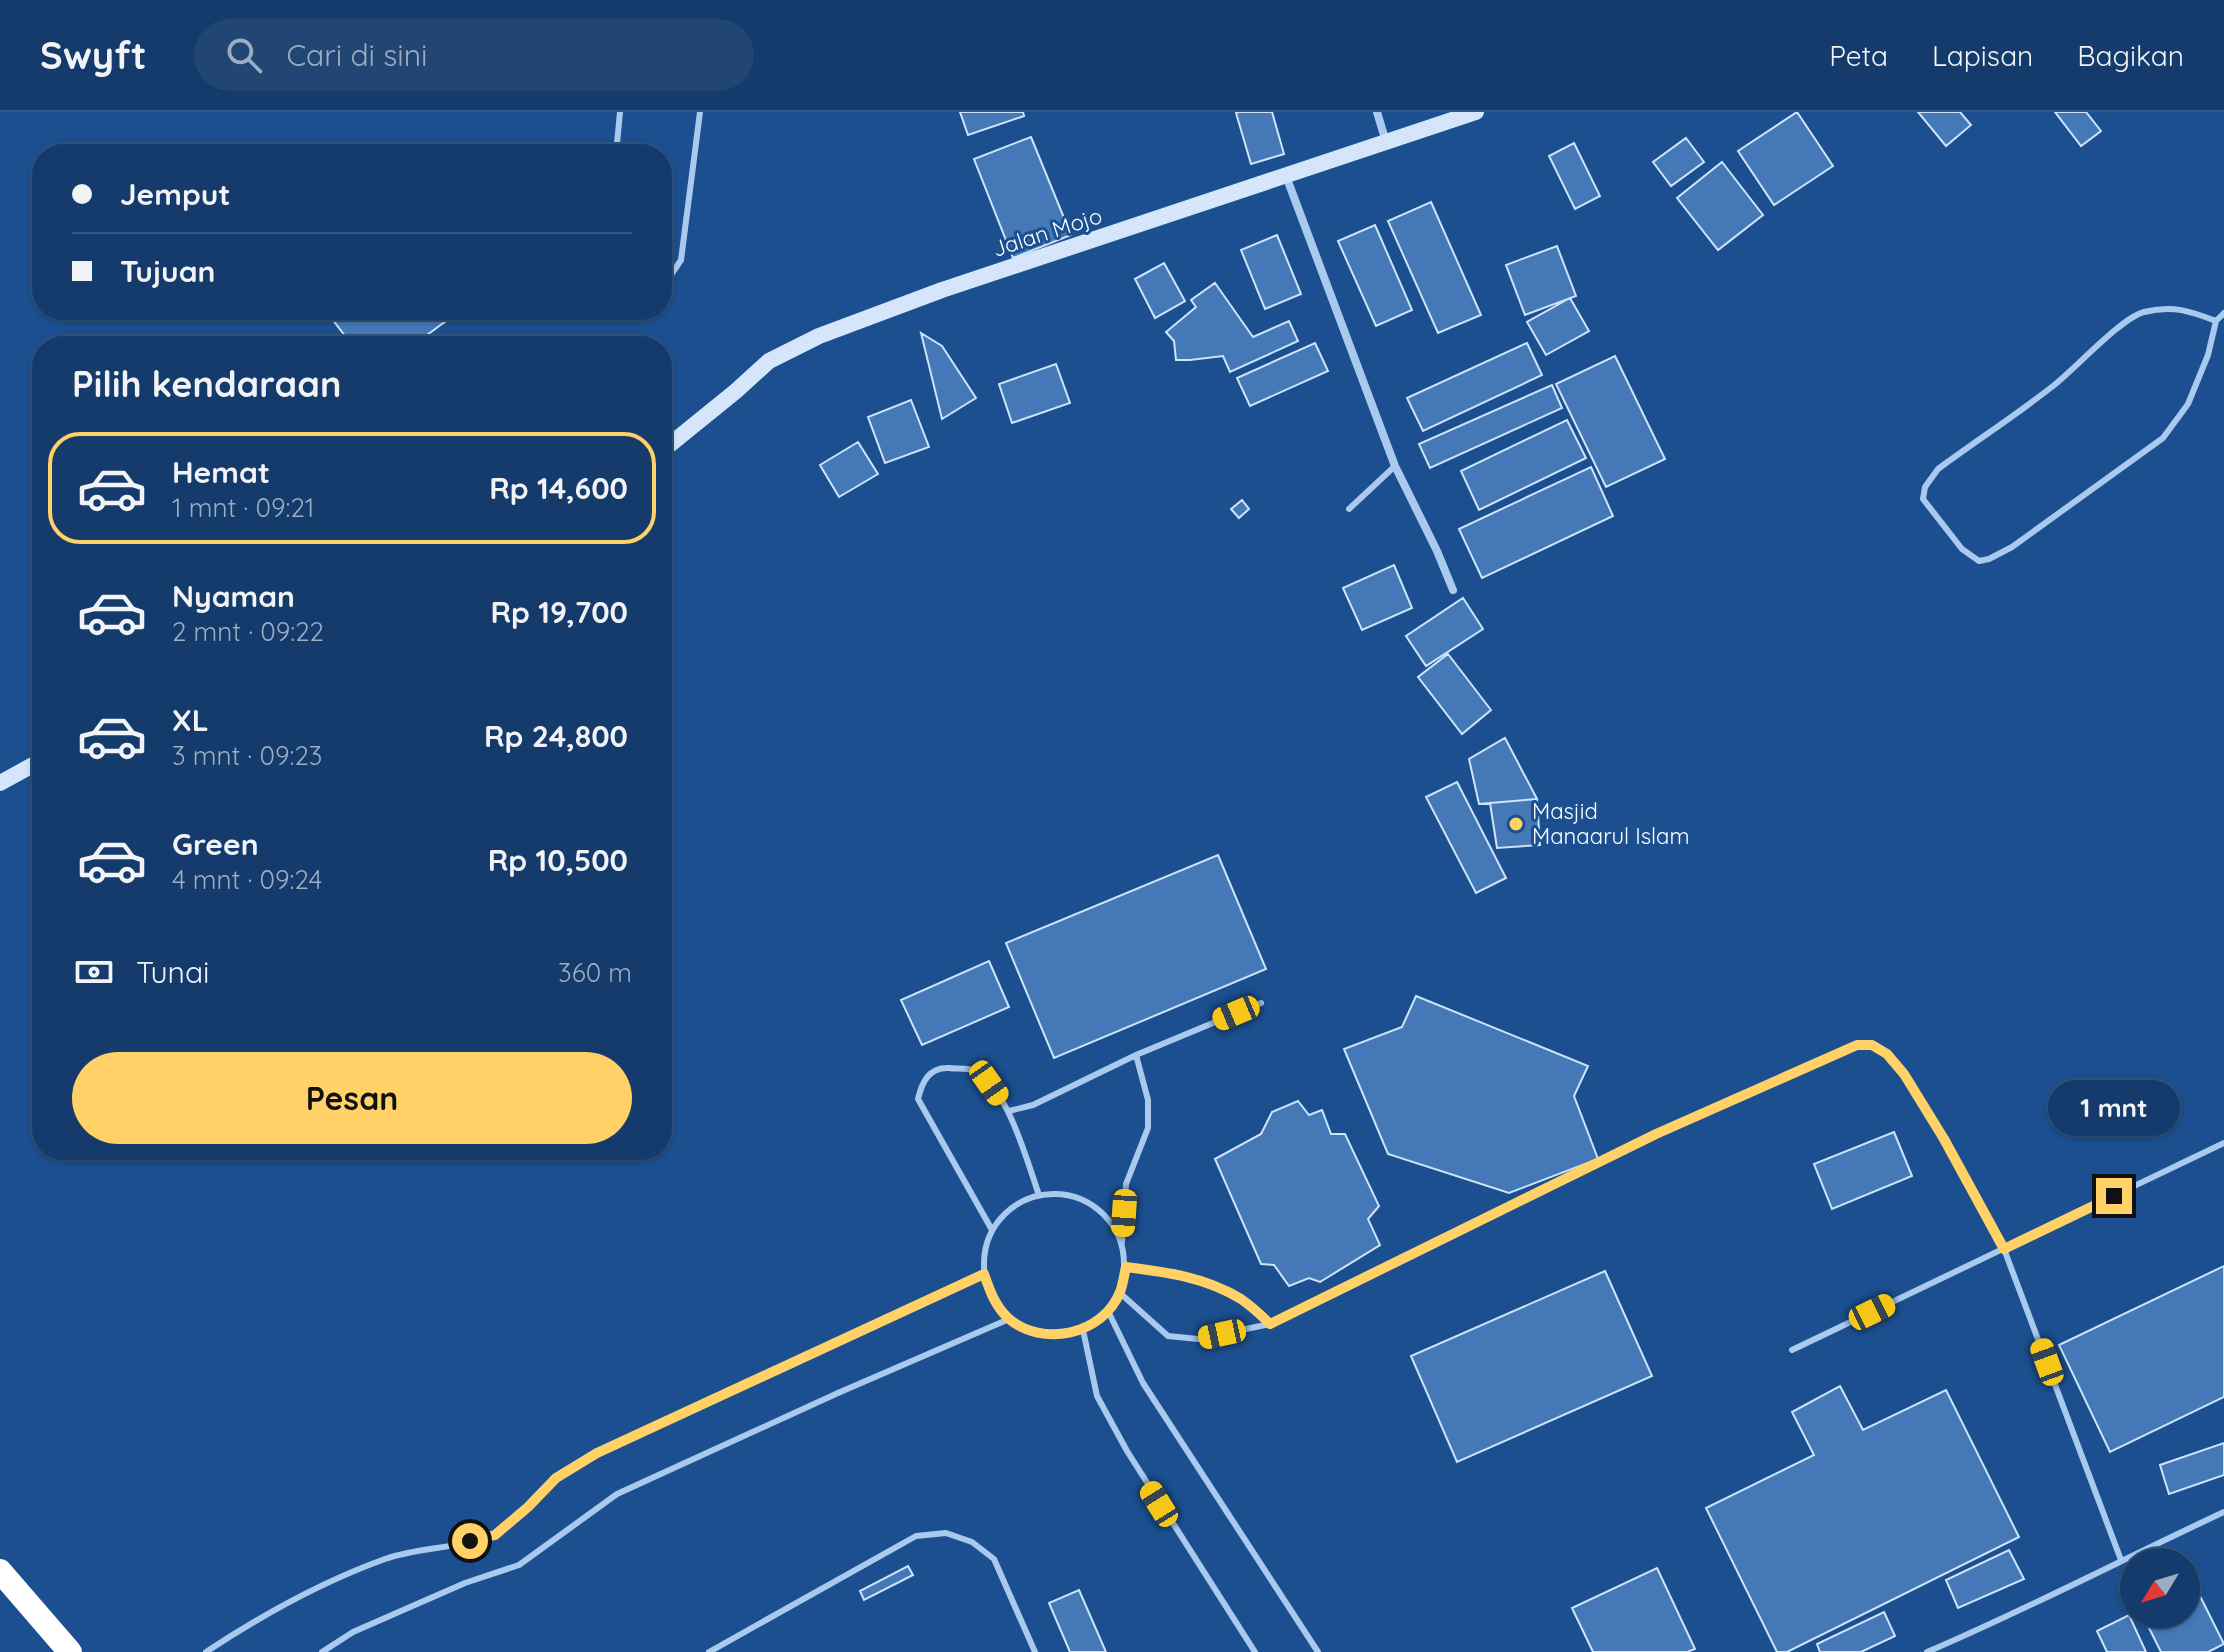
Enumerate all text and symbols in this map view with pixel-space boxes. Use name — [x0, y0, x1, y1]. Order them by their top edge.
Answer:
search box — [194, 19, 754, 91]
text: Swyft — [40, 31, 146, 79]
icon: search — [222, 33, 266, 77]
text: Cari di sini — [286, 36, 427, 74]
text: Peta — [1829, 38, 1888, 73]
text: Lapisan — [1932, 38, 2033, 73]
text: Bagikan — [2077, 38, 2184, 73]
text: Jemput — [120, 175, 231, 213]
street label: Jalan Mojo — [989, 201, 1105, 263]
text: Tujuan — [120, 252, 215, 290]
text: Pilih kendaraan — [72, 361, 341, 406]
icon: car — [76, 452, 148, 524]
text: Hemat — [172, 453, 270, 491]
text: Rp 14,600 — [489, 469, 628, 507]
text: 1 mnt · 09:21 — [172, 491, 314, 524]
icon: car — [76, 576, 148, 648]
text: Nyaman — [172, 577, 295, 615]
text: Rp 19,700 — [490, 593, 628, 631]
text: 2 mnt · 09:22 — [172, 615, 324, 648]
icon: car — [76, 700, 148, 772]
text: XL — [172, 701, 209, 739]
text: Rp 24,800 — [484, 717, 628, 755]
text: 3 mnt · 09:23 — [172, 739, 322, 772]
place label: Masjid Manaarul Islam — [1532, 797, 1689, 850]
marker: Masjid Manaarul Islam — [1507, 815, 1525, 833]
icon: car — [76, 824, 148, 896]
text: Green — [172, 825, 259, 863]
text: Rp 10,500 — [488, 841, 628, 879]
text: 4 mnt · 09:24 — [172, 863, 322, 896]
icon: cash — [72, 950, 116, 994]
text: Tunai — [136, 953, 210, 991]
text: 360 m — [558, 956, 632, 989]
car — [1209, 993, 1263, 1033]
button: Pesan — [72, 1052, 632, 1144]
car — [965, 1056, 1013, 1110]
callout: 1 mnt — [2048, 1080, 2180, 1136]
text: 1 mnt — [2080, 1091, 2148, 1124]
route end — [2096, 1178, 2132, 1214]
car — [1110, 1188, 1138, 1238]
car — [1845, 1291, 1899, 1333]
car — [1196, 1317, 1248, 1351]
car — [2028, 1335, 2066, 1389]
car — [1136, 1477, 1182, 1531]
route start — [452, 1523, 488, 1559]
north arrow — [2120, 1548, 2200, 1628]
map controls — [2120, 1548, 2200, 1628]

